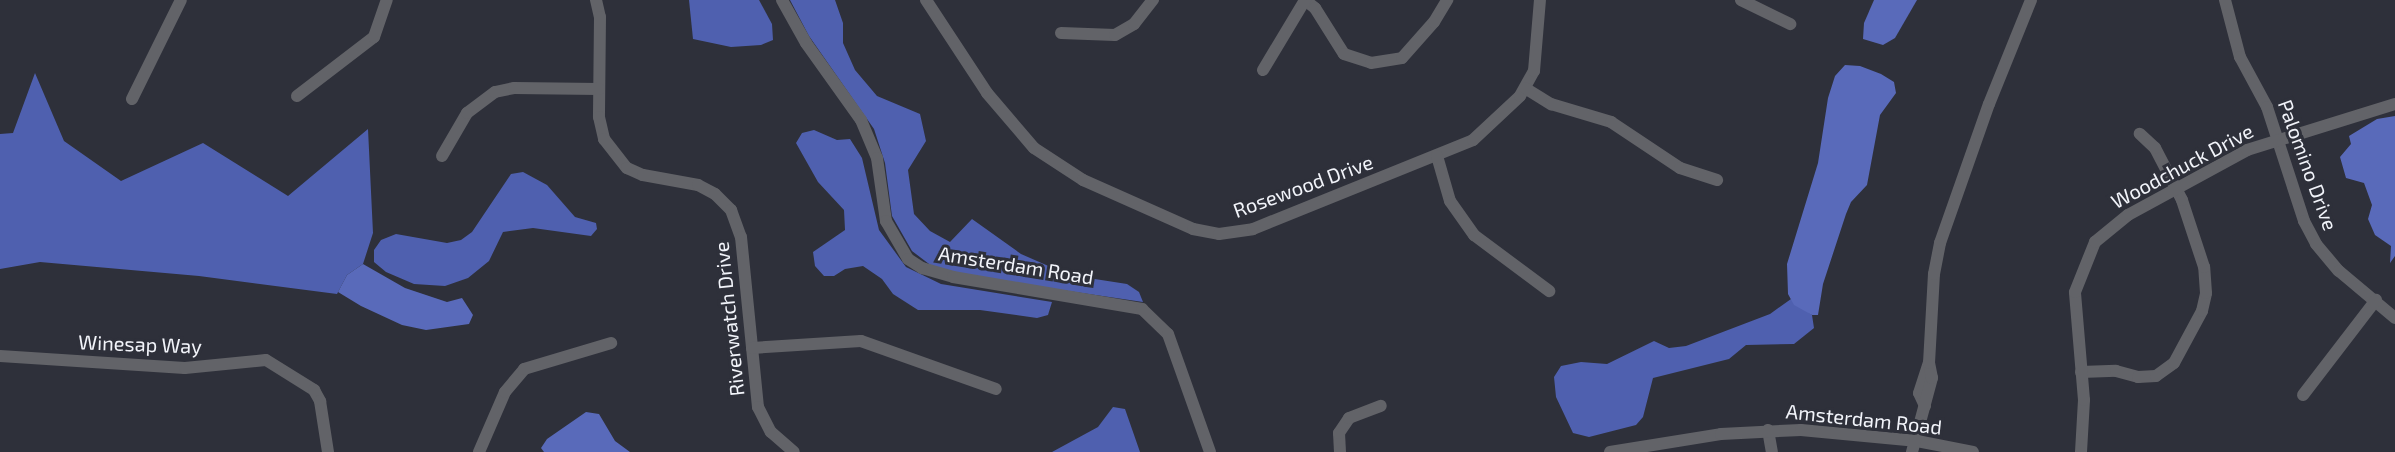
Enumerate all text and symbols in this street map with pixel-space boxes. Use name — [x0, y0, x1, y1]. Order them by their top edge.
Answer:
street label: Palomino Drive — [2273, 96, 2343, 234]
street label: Woodchuck Drive — [2107, 118, 2257, 214]
street label: Rosewood Drive — [1230, 150, 1376, 222]
street label: Riverwatch Drive — [709, 241, 749, 397]
street label: Amsterdam Road — [937, 241, 1095, 289]
street label: Winesap Way — [78, 330, 202, 358]
street label: Amsterdam Road — [1785, 399, 1943, 439]

